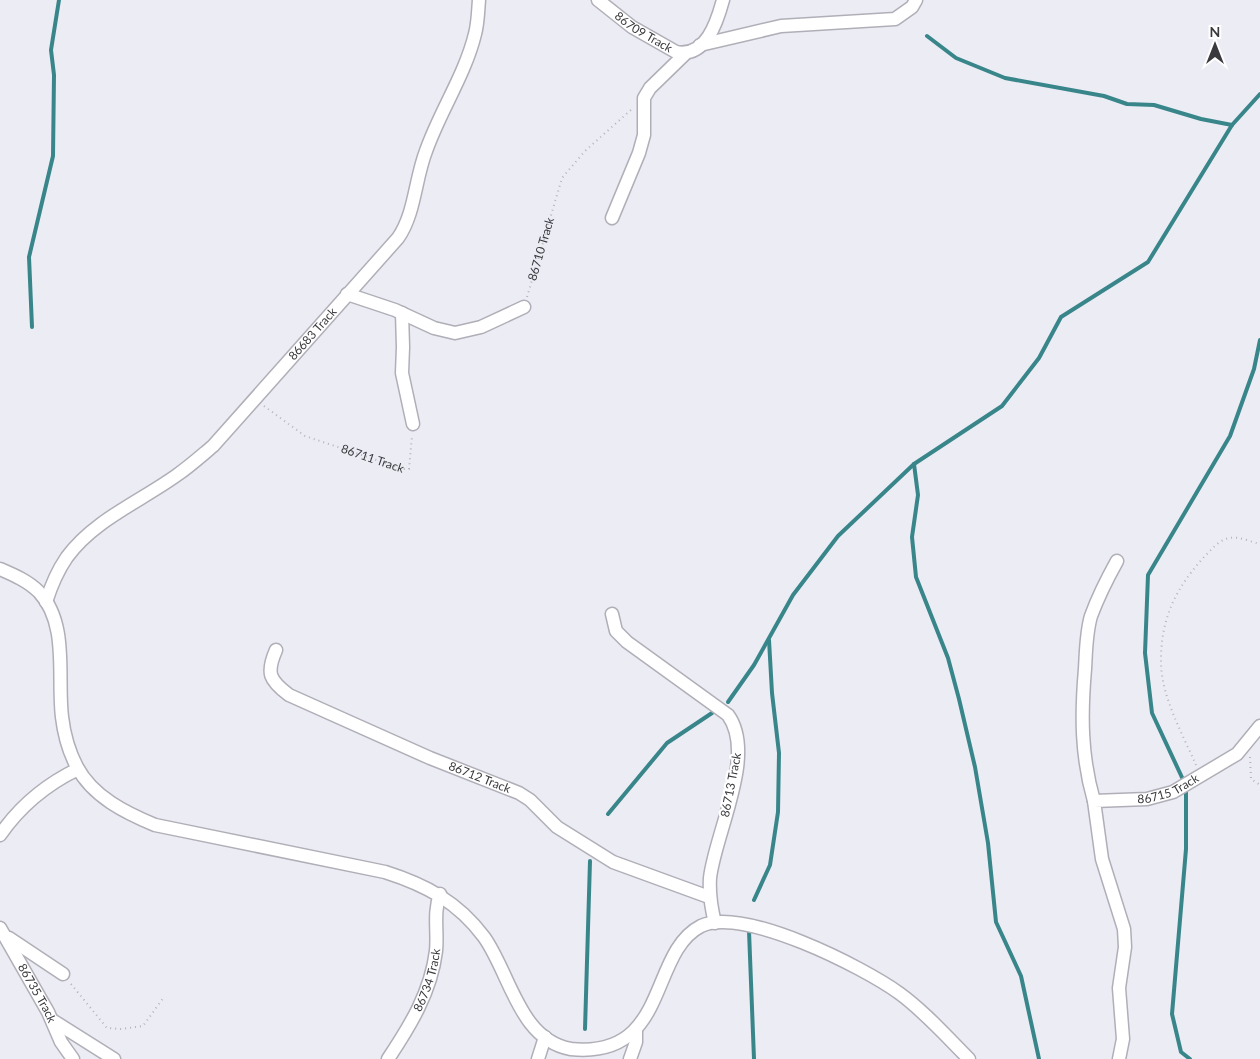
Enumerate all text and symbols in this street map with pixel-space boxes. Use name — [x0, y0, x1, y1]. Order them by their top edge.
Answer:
street label: 86709 Track — [612, 8, 676, 56]
north arrow — [1190, 20, 1240, 70]
text: N — [1210, 23, 1220, 40]
street label: 86710 Track — [524, 215, 557, 282]
street label: 86683 Track — [285, 304, 340, 363]
street label: 86711 Track — [339, 441, 407, 476]
street label: 86713 Track — [717, 751, 744, 818]
street label: 86712 Track — [447, 758, 514, 796]
street label: 86715 Track — [1137, 770, 1202, 806]
street label: 86734 Track — [410, 947, 443, 1014]
street label: 86735 Track — [15, 961, 60, 1026]

